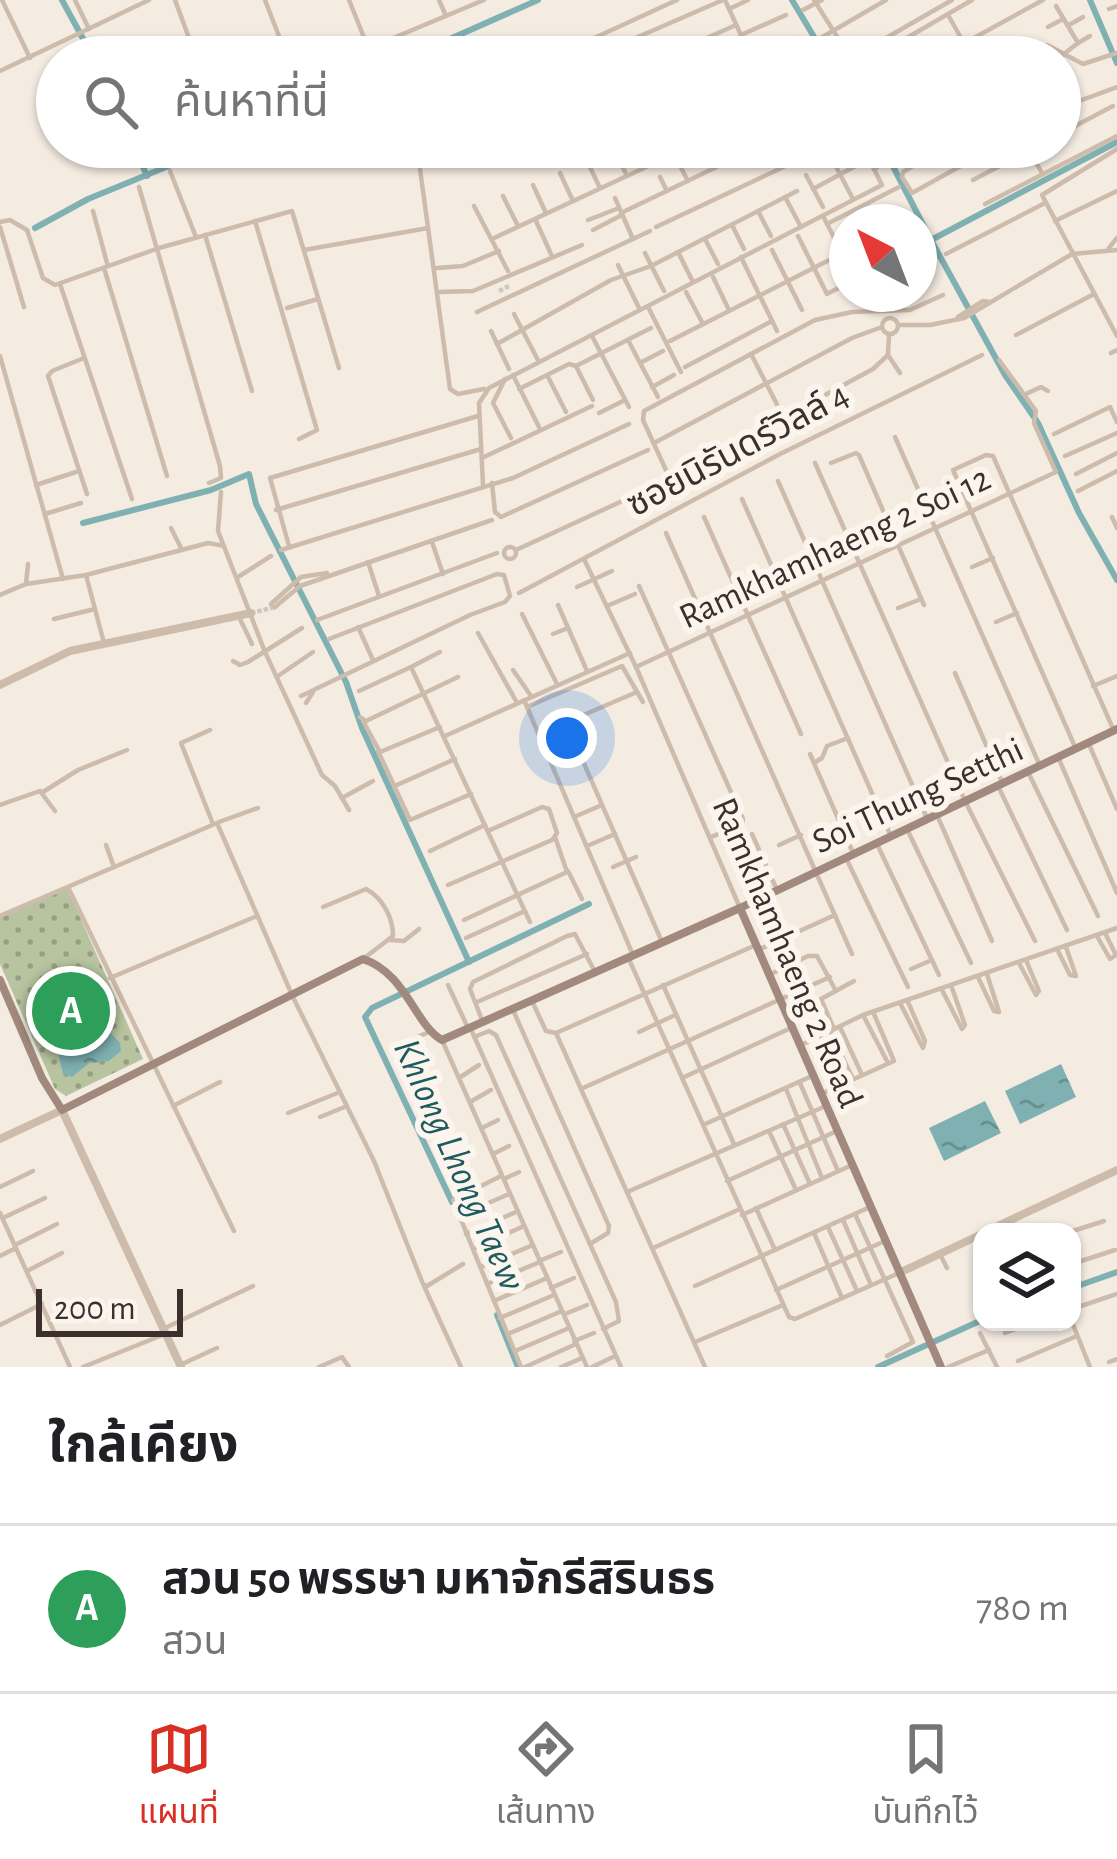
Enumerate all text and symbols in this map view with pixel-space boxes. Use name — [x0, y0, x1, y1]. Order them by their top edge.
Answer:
search box — [36, 36, 1081, 168]
icon: search — [78, 69, 144, 135]
text: ค้นหาที่นี่ — [174, 80, 329, 125]
north arrow — [829, 204, 937, 312]
street label: ซอยนิรันดร์วิลล์ 4 — [621, 376, 855, 523]
street label: Ramkhamhaeng 2 Soi 12 — [674, 460, 996, 636]
your location — [537, 708, 597, 768]
street label: Soi Thung Setthi — [807, 731, 1029, 860]
street label: Ramkhamhaeng 2 Road — [706, 793, 869, 1113]
pin: A — [32, 966, 110, 1056]
water label: Khlong Lhong Taew — [386, 1033, 532, 1297]
map controls — [973, 1223, 1081, 1331]
button: layers — [973, 1223, 1081, 1331]
scale bar — [36, 1283, 183, 1336]
text: 200 m — [54, 1293, 136, 1326]
text: ใกล้เคียง — [48, 1420, 238, 1471]
text: สวน 50 พรรษา มหาจักรีสิรินธร — [162, 1557, 715, 1602]
text: A — [75, 1589, 99, 1628]
text: 780 m — [976, 1589, 1069, 1628]
text: สวน — [162, 1623, 227, 1662]
tab: แผนที่ — [138, 1716, 219, 1838]
tab: เส้นทาง — [496, 1716, 596, 1838]
tab: บันทึกไว้ — [873, 1716, 979, 1838]

